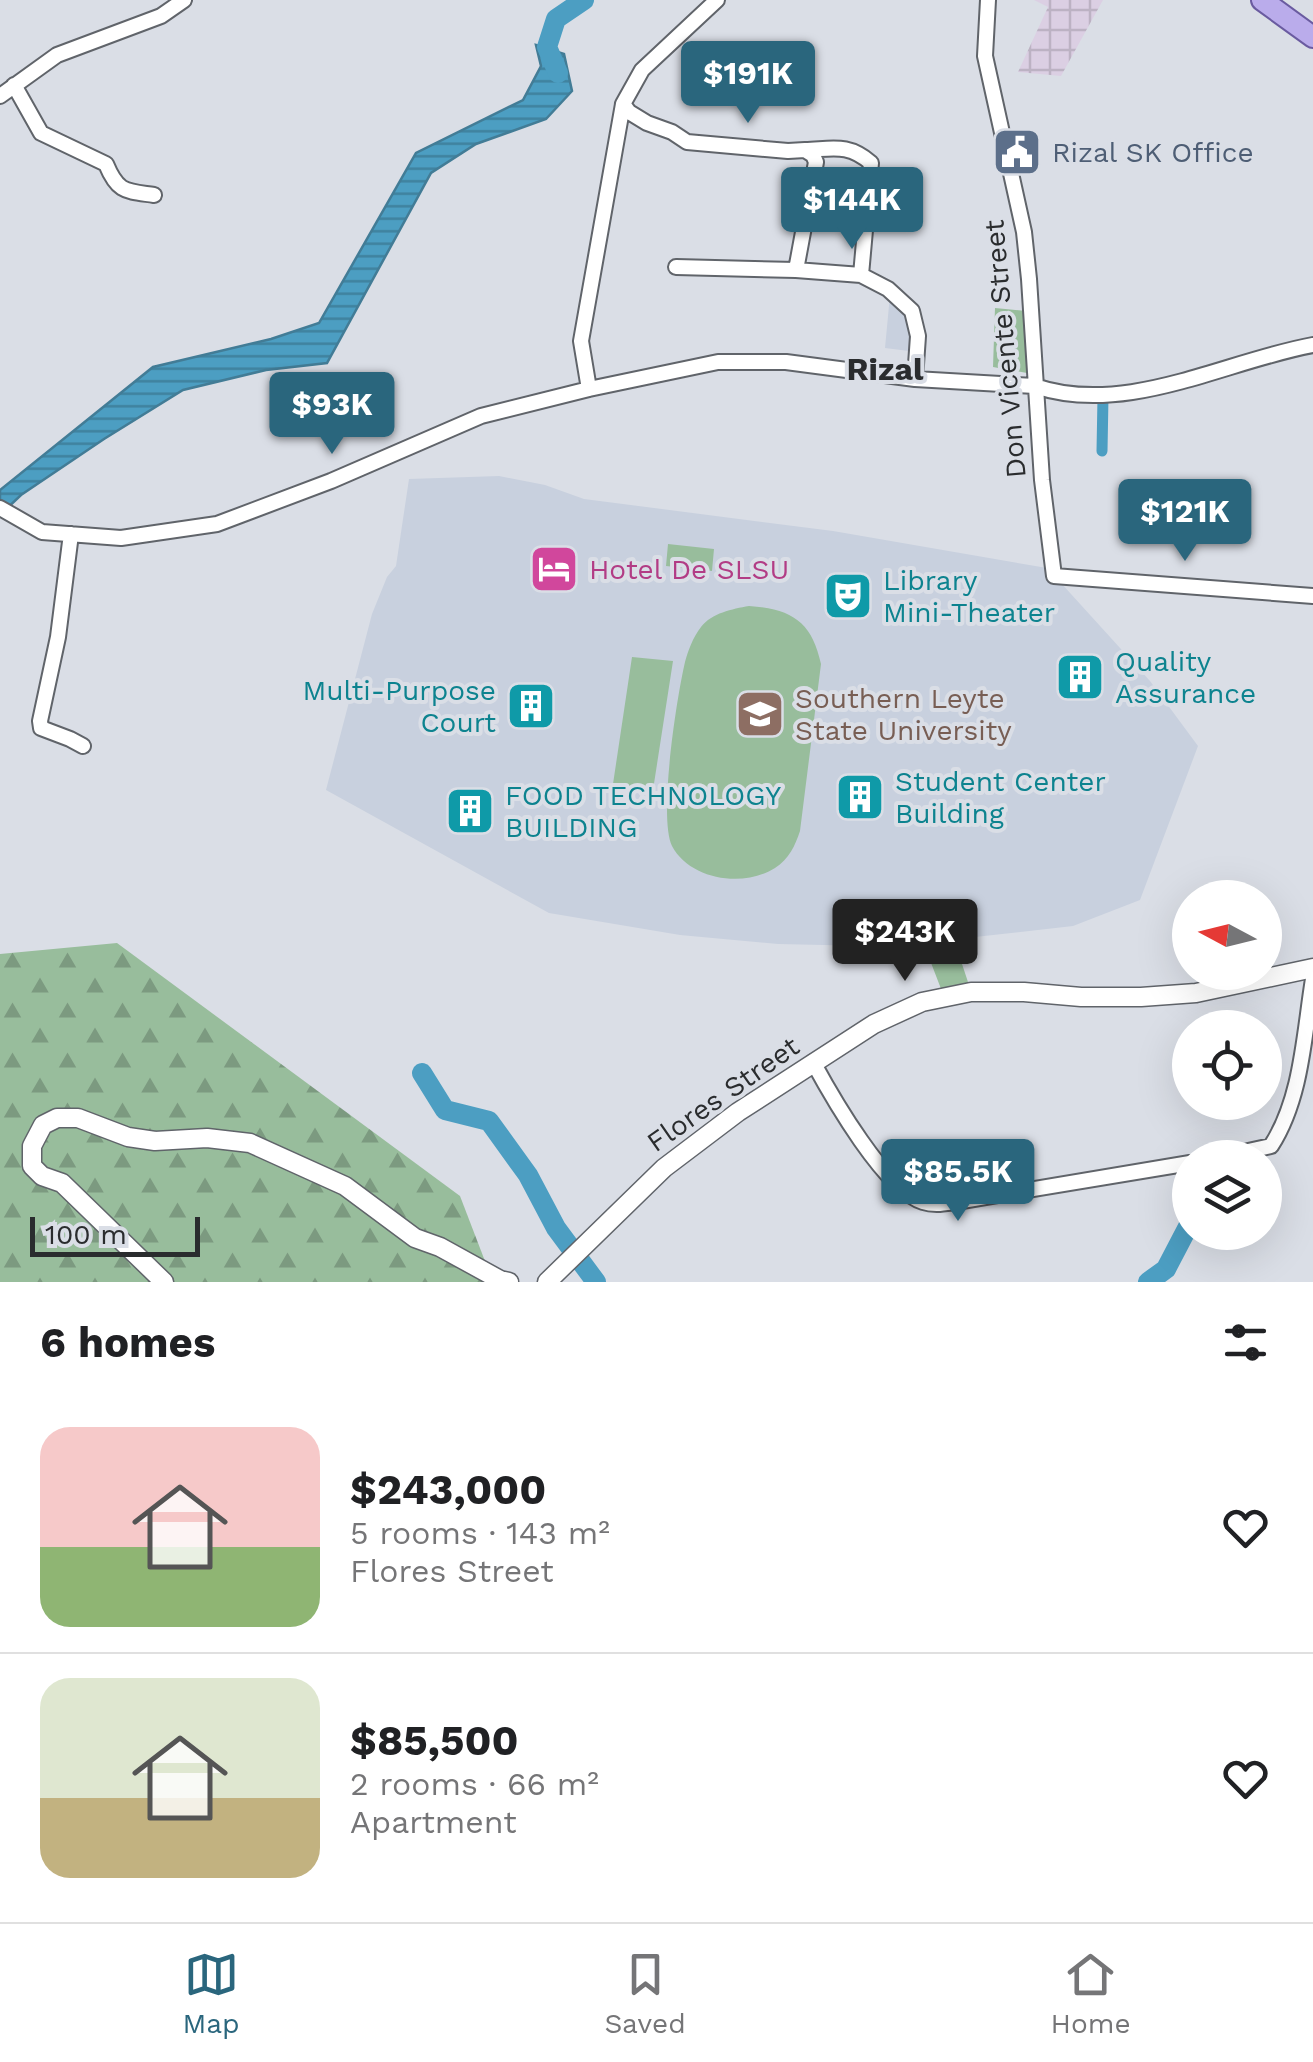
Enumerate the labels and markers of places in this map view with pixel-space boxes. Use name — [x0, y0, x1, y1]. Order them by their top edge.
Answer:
pin: $191K — [678, 41, 818, 126]
public building icon: Rizal SK Office — [991, 126, 1043, 178]
place label: Rizal SK Office — [1052, 136, 1254, 169]
pin: $144K — [782, 167, 922, 252]
pin: $93K — [273, 372, 391, 457]
pin: $121K — [1115, 479, 1255, 564]
hotel icon: Hotel De SLSU — [528, 543, 580, 595]
place label: Hotel De SLSU — [589, 553, 789, 586]
place label: Library Mini-Theater — [883, 564, 1055, 629]
theatre icon: Library Mini-Theater — [822, 570, 874, 622]
place label: Quality Assurance — [1115, 645, 1256, 710]
building icon: Quality Assurance — [1054, 651, 1106, 703]
place label: Multi-Purpose Court — [303, 674, 496, 739]
building icon: Multi-Purpose Court — [505, 680, 557, 732]
place label: Southern Leyte State University — [795, 682, 1012, 747]
school or university icon: Southern Leyte State University — [734, 688, 786, 740]
place label: Student Center Building — [895, 765, 1106, 830]
building icon: Student Center Building — [834, 771, 886, 823]
place label: FOOD TECHNOLOGY BUILDING — [505, 779, 781, 844]
building icon: FOOD TECHNOLOGY BUILDING — [444, 785, 496, 837]
pin: $243K — [835, 899, 975, 984]
pin: $85.5K — [877, 1139, 1039, 1224]

